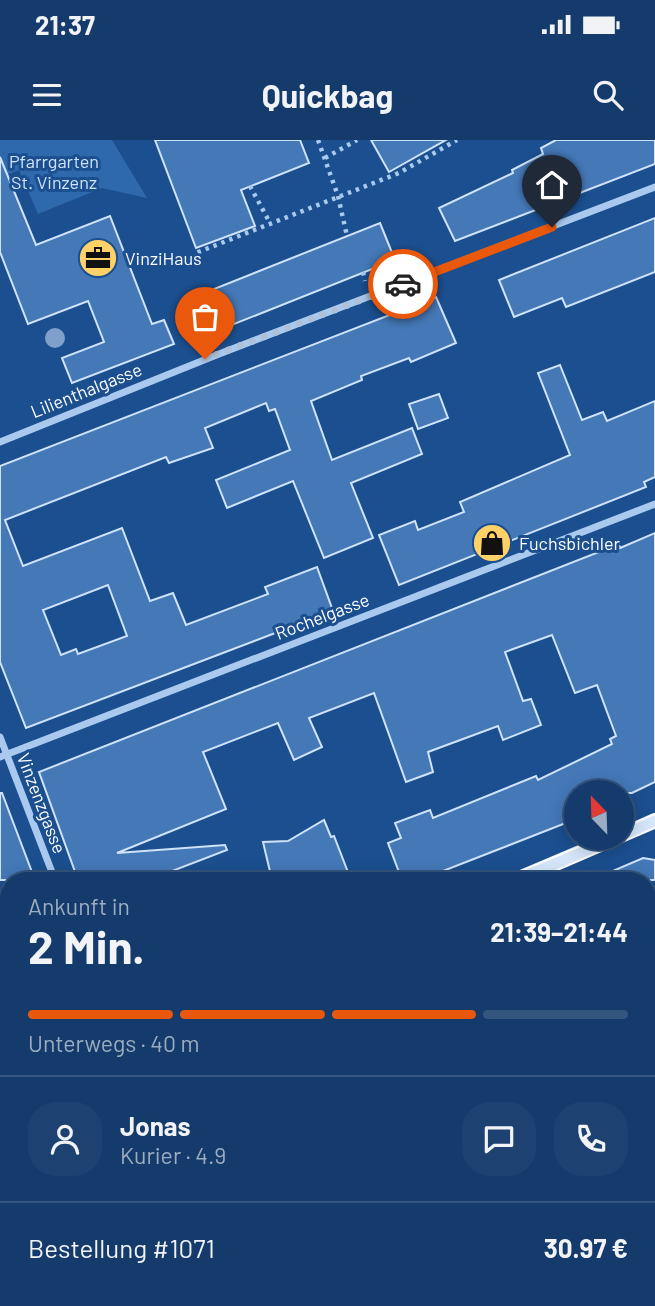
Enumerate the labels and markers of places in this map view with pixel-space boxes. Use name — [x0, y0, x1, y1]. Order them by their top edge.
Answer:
pin — [522, 155, 582, 227]
office icon: VinziHaus — [77, 237, 119, 279]
place label: VinziHaus — [125, 247, 202, 269]
pin — [175, 287, 235, 359]
shop icon: Fuchsbichler — [471, 522, 513, 564]
place label: Fuchsbichler — [519, 532, 621, 554]

